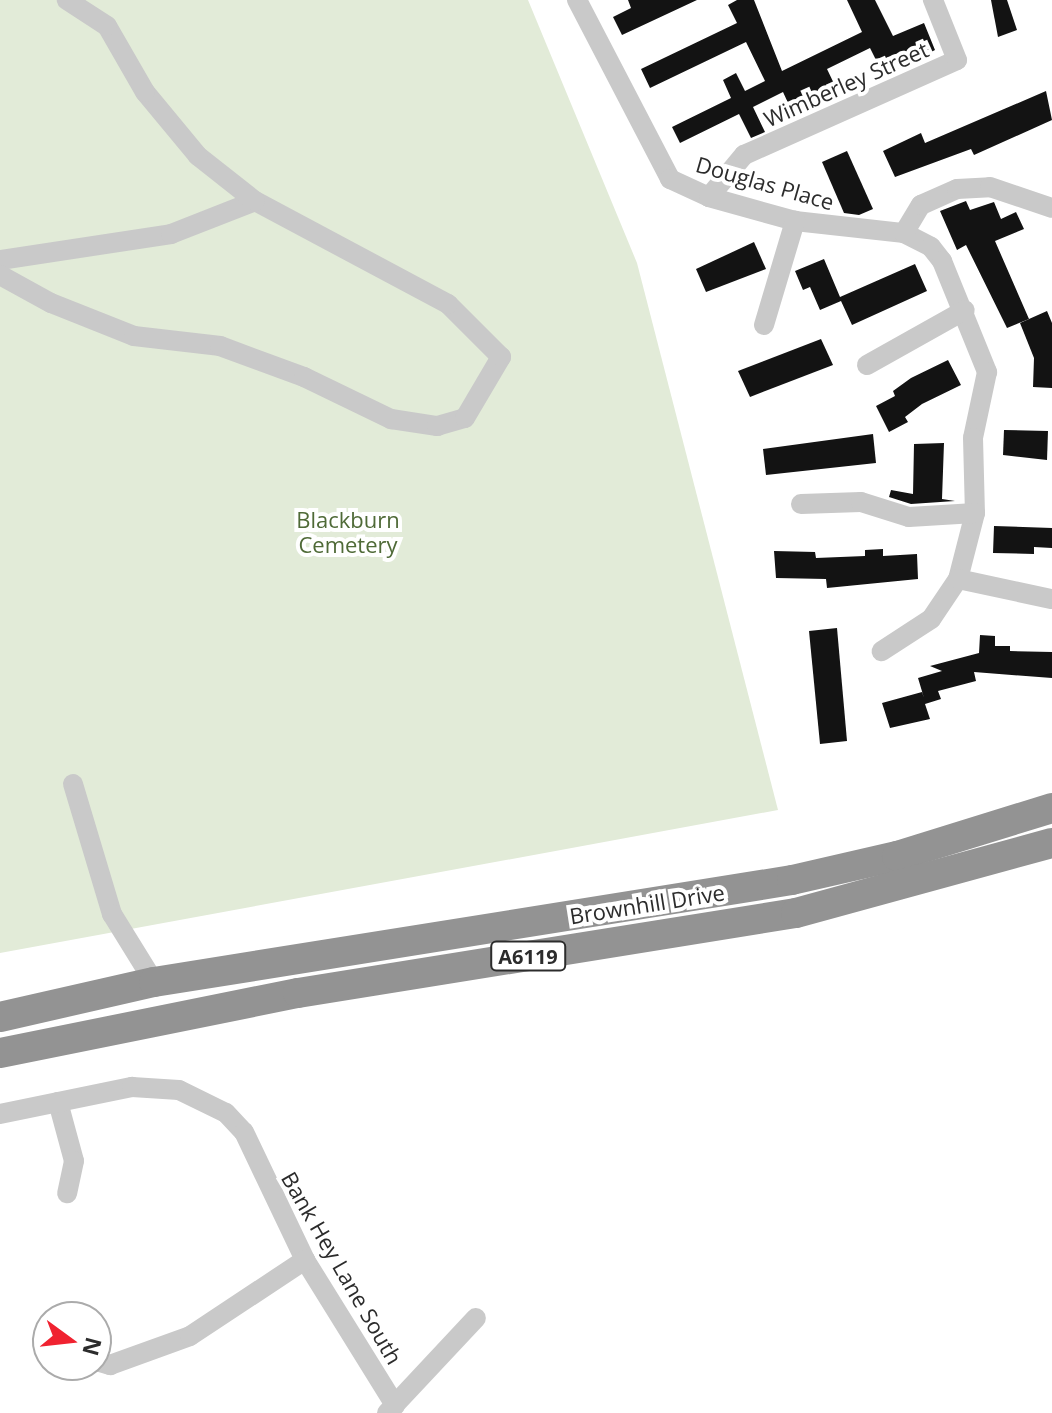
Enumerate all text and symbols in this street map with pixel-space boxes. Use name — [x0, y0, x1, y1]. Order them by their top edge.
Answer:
street label: Wimberley Street — [760, 36, 932, 132]
street label: Douglas Place — [693, 151, 837, 215]
park label: Blackburn Cemetery — [296, 506, 400, 558]
street label: Brownhill Drive — [568, 879, 726, 929]
road number: A6119 — [490, 940, 566, 972]
street label: Bank Hey Lane South — [276, 1167, 408, 1369]
north arrow — [32, 1301, 112, 1381]
text: N — [76, 1334, 110, 1359]

